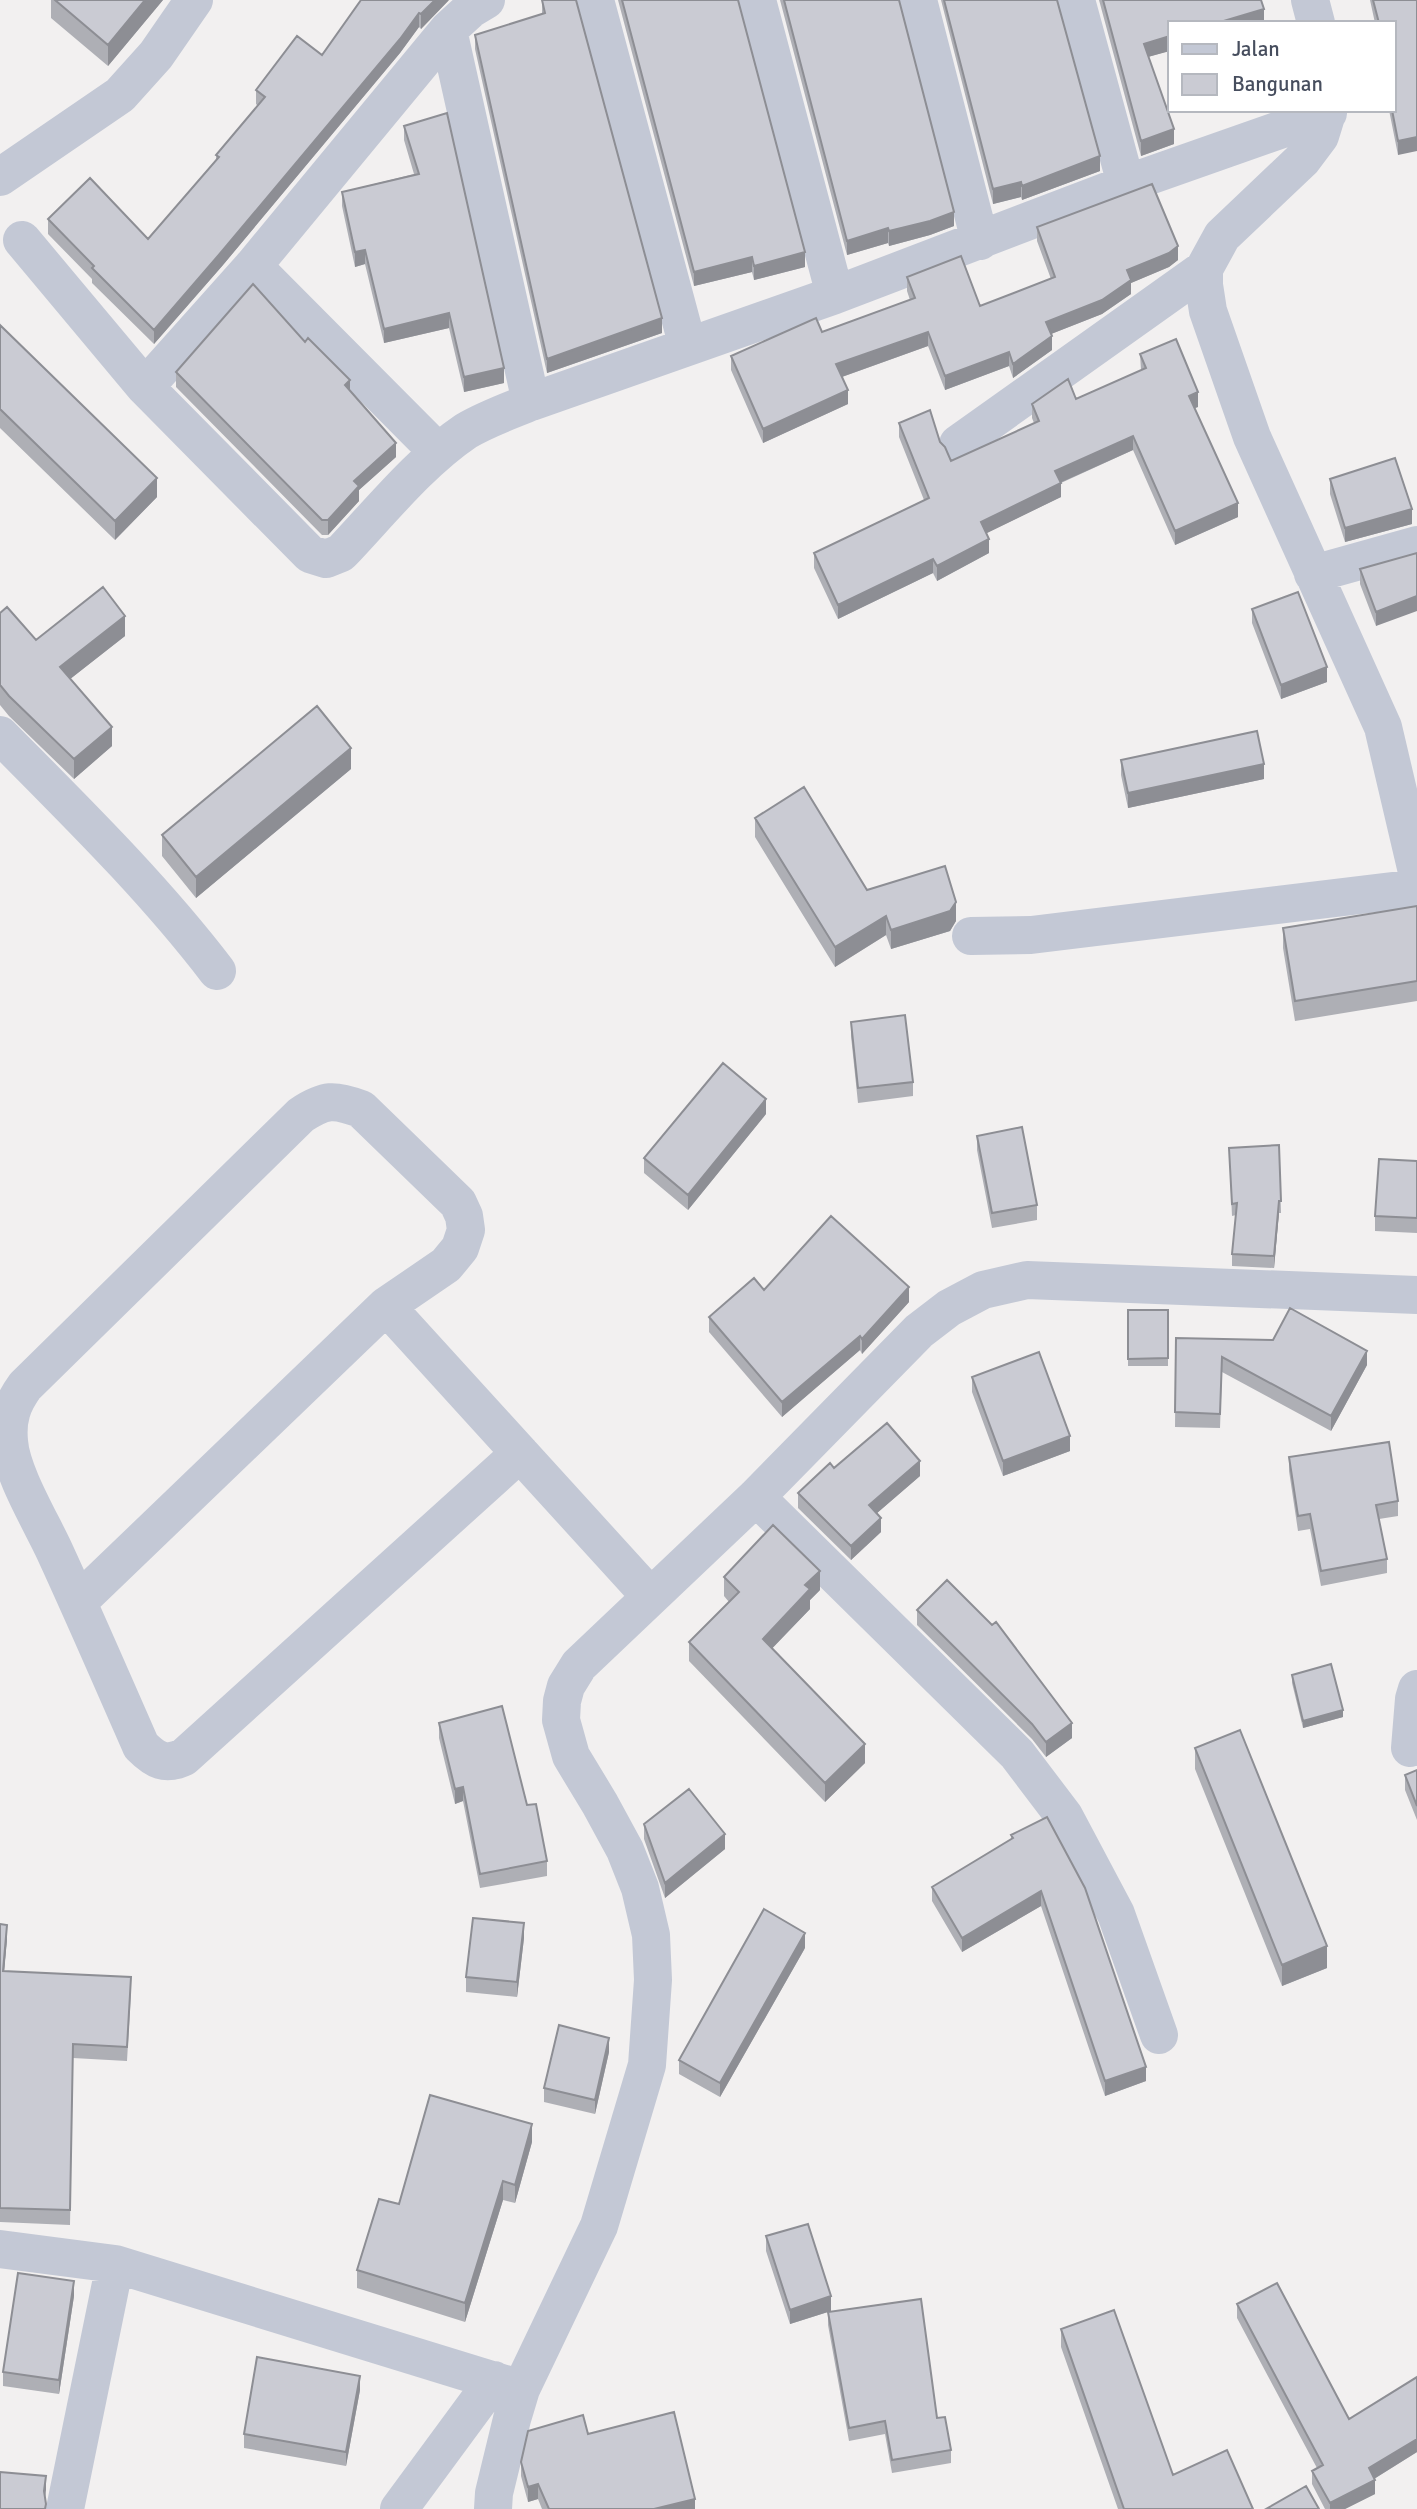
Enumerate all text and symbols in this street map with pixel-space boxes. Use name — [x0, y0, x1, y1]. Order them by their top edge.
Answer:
legend — [1168, 21, 1396, 112]
text: Jalan — [1232, 36, 1280, 62]
text: Bangunan — [1232, 71, 1323, 97]

